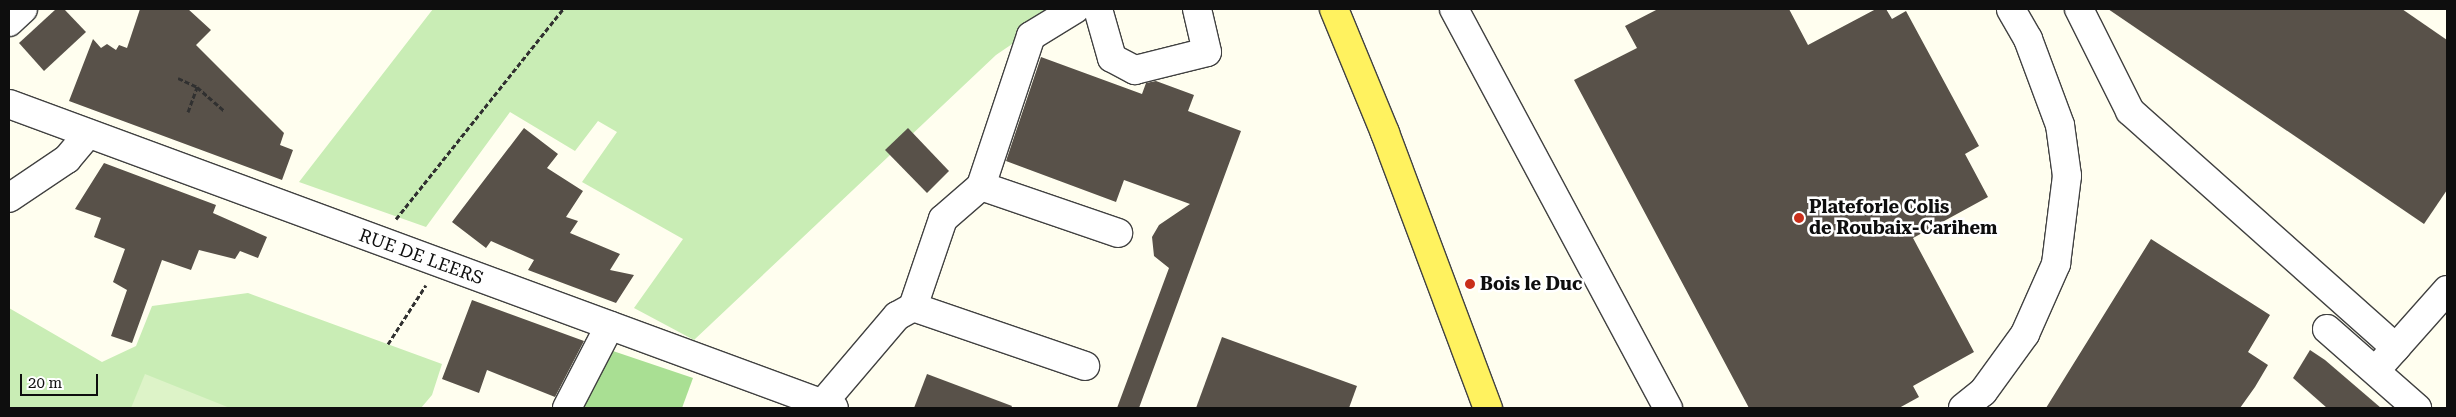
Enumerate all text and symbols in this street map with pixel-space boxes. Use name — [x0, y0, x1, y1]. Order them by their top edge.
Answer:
place label: Plateforle Colis de Roubaix-Carihem — [1809, 197, 1997, 240]
marker: Plateforle Colis de Roubaix-Carihem — [1793, 212, 1805, 224]
street label: RUE DE LEERS — [356, 224, 486, 290]
place label: Bois le Duc — [1480, 273, 1582, 295]
marker: Bois le Duc — [1464, 278, 1476, 290]
scale bar — [22, 364, 100, 396]
text: 20 m — [28, 374, 62, 392]

